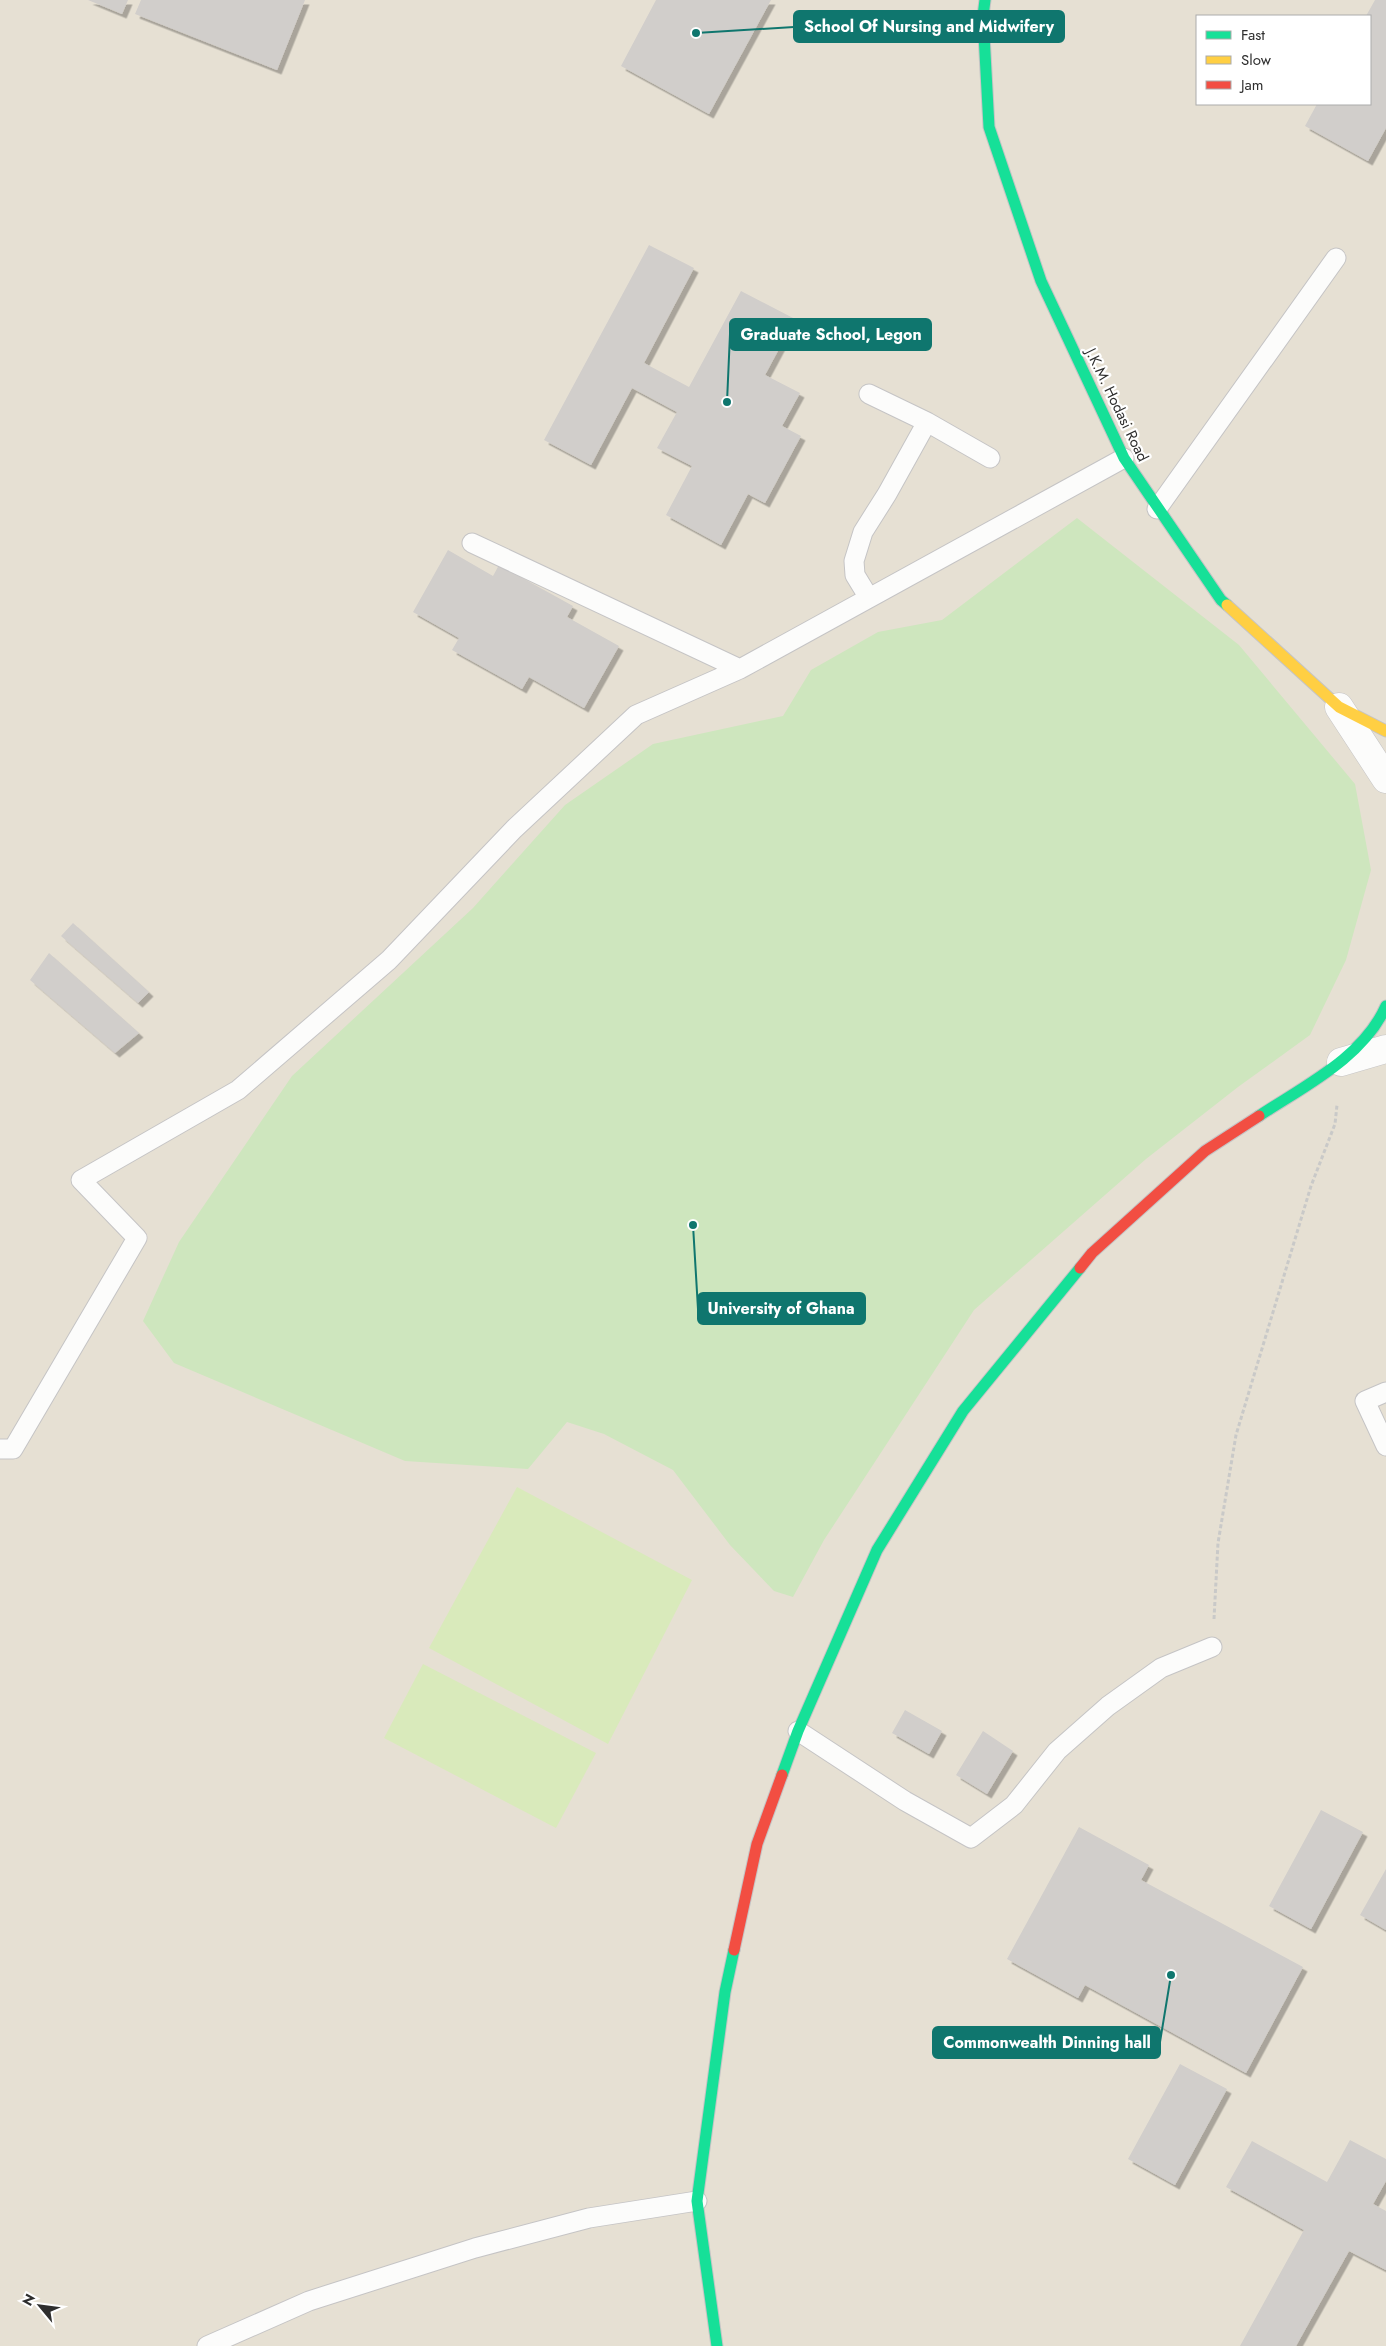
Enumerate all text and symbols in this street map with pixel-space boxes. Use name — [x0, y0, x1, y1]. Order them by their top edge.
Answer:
callout: School Of Nursing and Midwifery — [794, 11, 1064, 42]
text: School Of Nursing and Midwifery — [804, 15, 1055, 38]
legend — [1196, 15, 1371, 105]
text: Fast — [1241, 24, 1265, 46]
text: Slow — [1241, 49, 1272, 71]
text: Jam — [1239, 74, 1264, 96]
callout: Graduate School, Legon — [730, 319, 931, 350]
text: Graduate School, Legon — [740, 323, 922, 346]
street label: J.K.M. Hodasi Road — [1079, 343, 1154, 465]
callout: University of Ghana — [698, 1293, 865, 1324]
text: University of Ghana — [707, 1297, 855, 1320]
callout: Commonwealth Dinning hall — [933, 2027, 1160, 2058]
text: Commonwealth Dinning hall — [943, 2031, 1151, 2054]
north arrow — [15, 2281, 65, 2331]
text: N — [17, 2290, 40, 2309]

